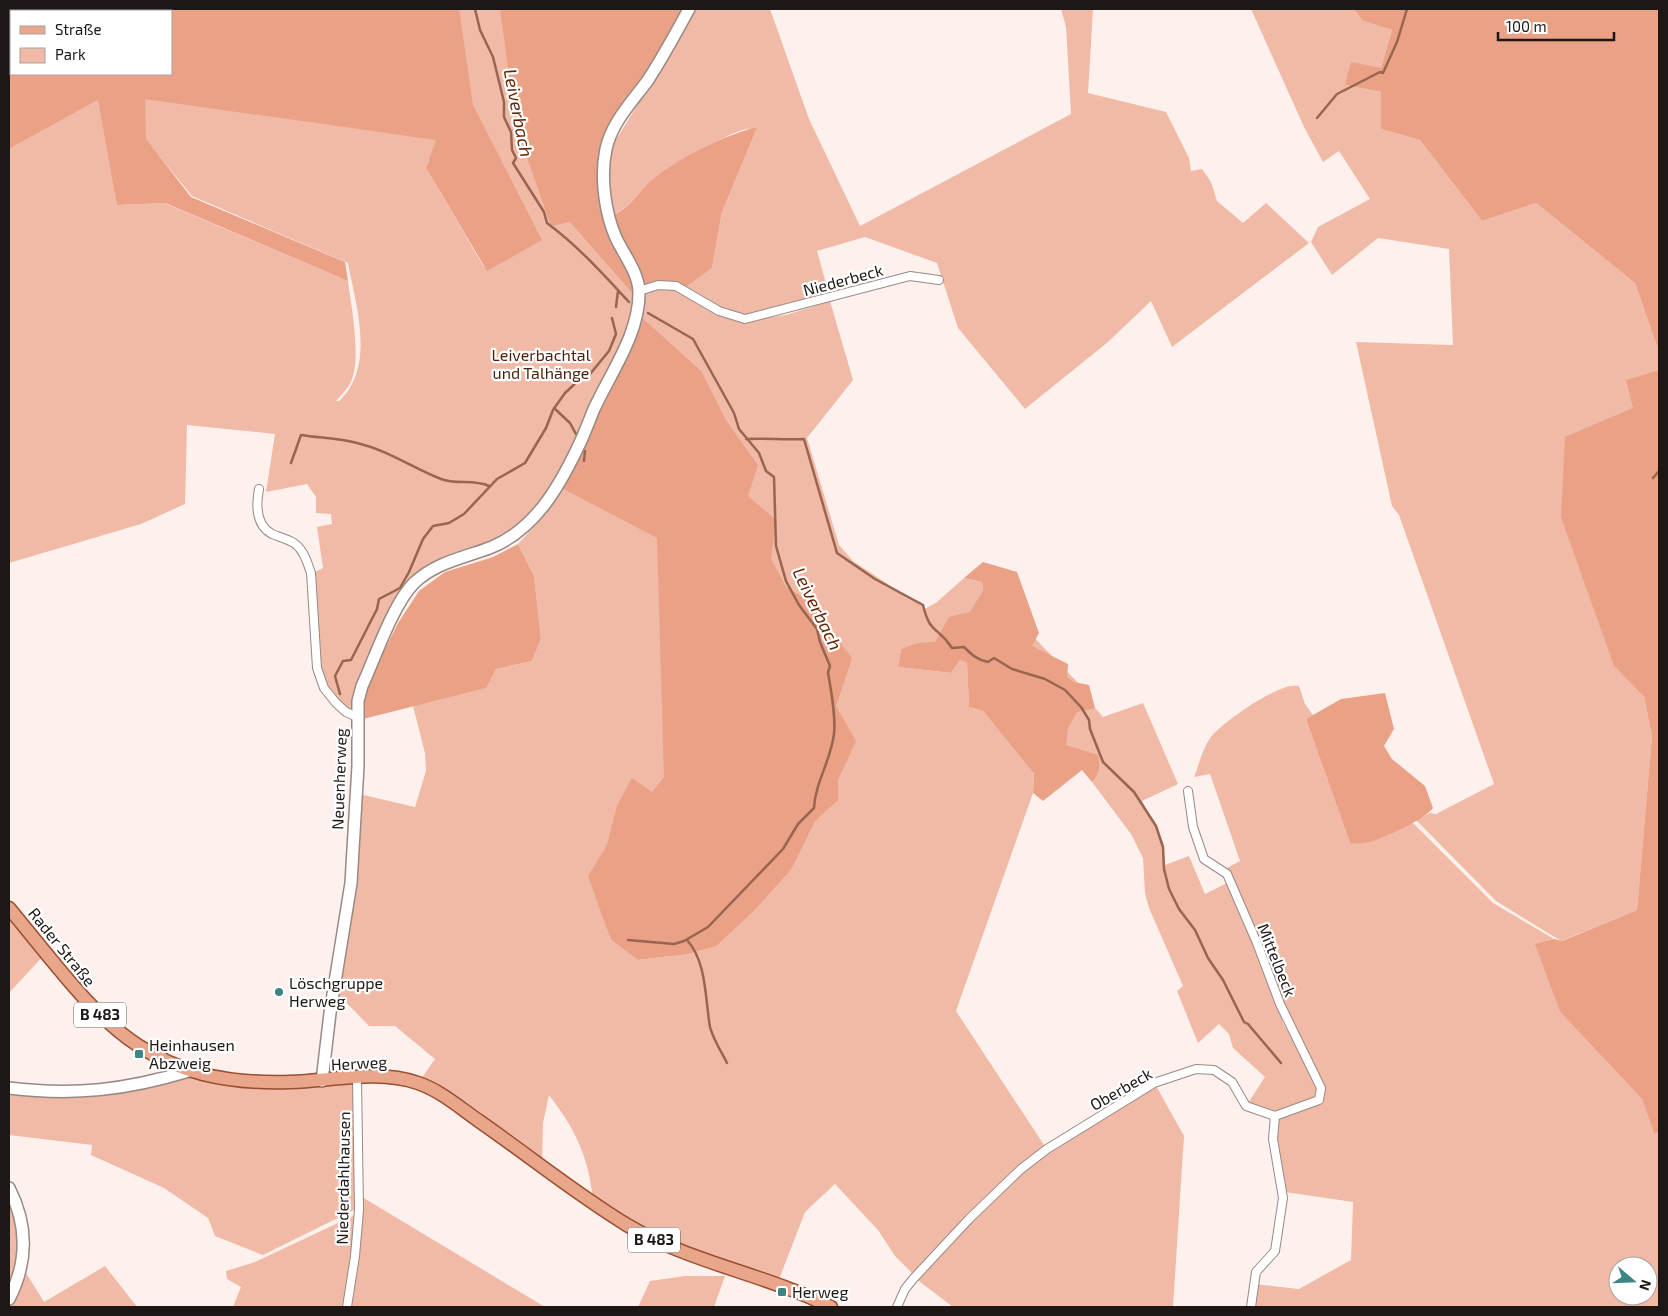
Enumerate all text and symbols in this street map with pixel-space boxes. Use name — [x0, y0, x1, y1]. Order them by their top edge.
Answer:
legend — [10, 10, 172, 75]
scale bar — [1498, 10, 1614, 42]
text: 100 m — [1506, 17, 1547, 35]
text: Straße — [55, 20, 101, 38]
text: Park — [55, 45, 86, 63]
water label: Leiverbach — [500, 67, 538, 159]
street label: Niederbeck — [801, 260, 885, 299]
park label: Leiverbachtal und Talhänge — [492, 345, 591, 382]
water label: Leiverbach — [788, 564, 847, 653]
street label: Neuenherweg — [327, 728, 350, 830]
street label: Rader Straße — [25, 904, 100, 990]
street label: Mittelbeck — [1254, 920, 1301, 999]
place label: Löschgruppe Herweg — [289, 973, 383, 1010]
marker: Löschgruppe Herweg — [273, 986, 285, 998]
road number: B 483 — [74, 1002, 126, 1028]
place label: Heinhausen Abzweig — [149, 1035, 235, 1072]
marker: Heinhausen Abzweig — [133, 1048, 145, 1060]
street label: Herweg — [330, 1052, 388, 1073]
street label: Oberbeck — [1086, 1063, 1155, 1114]
street label: Niederdahlhausen — [332, 1111, 353, 1245]
road number: B 483 — [628, 1228, 680, 1252]
north arrow — [1608, 1256, 1658, 1306]
text: N — [1636, 1278, 1655, 1293]
place label: Herweg — [792, 1282, 848, 1301]
marker: Herweg — [776, 1286, 788, 1298]

